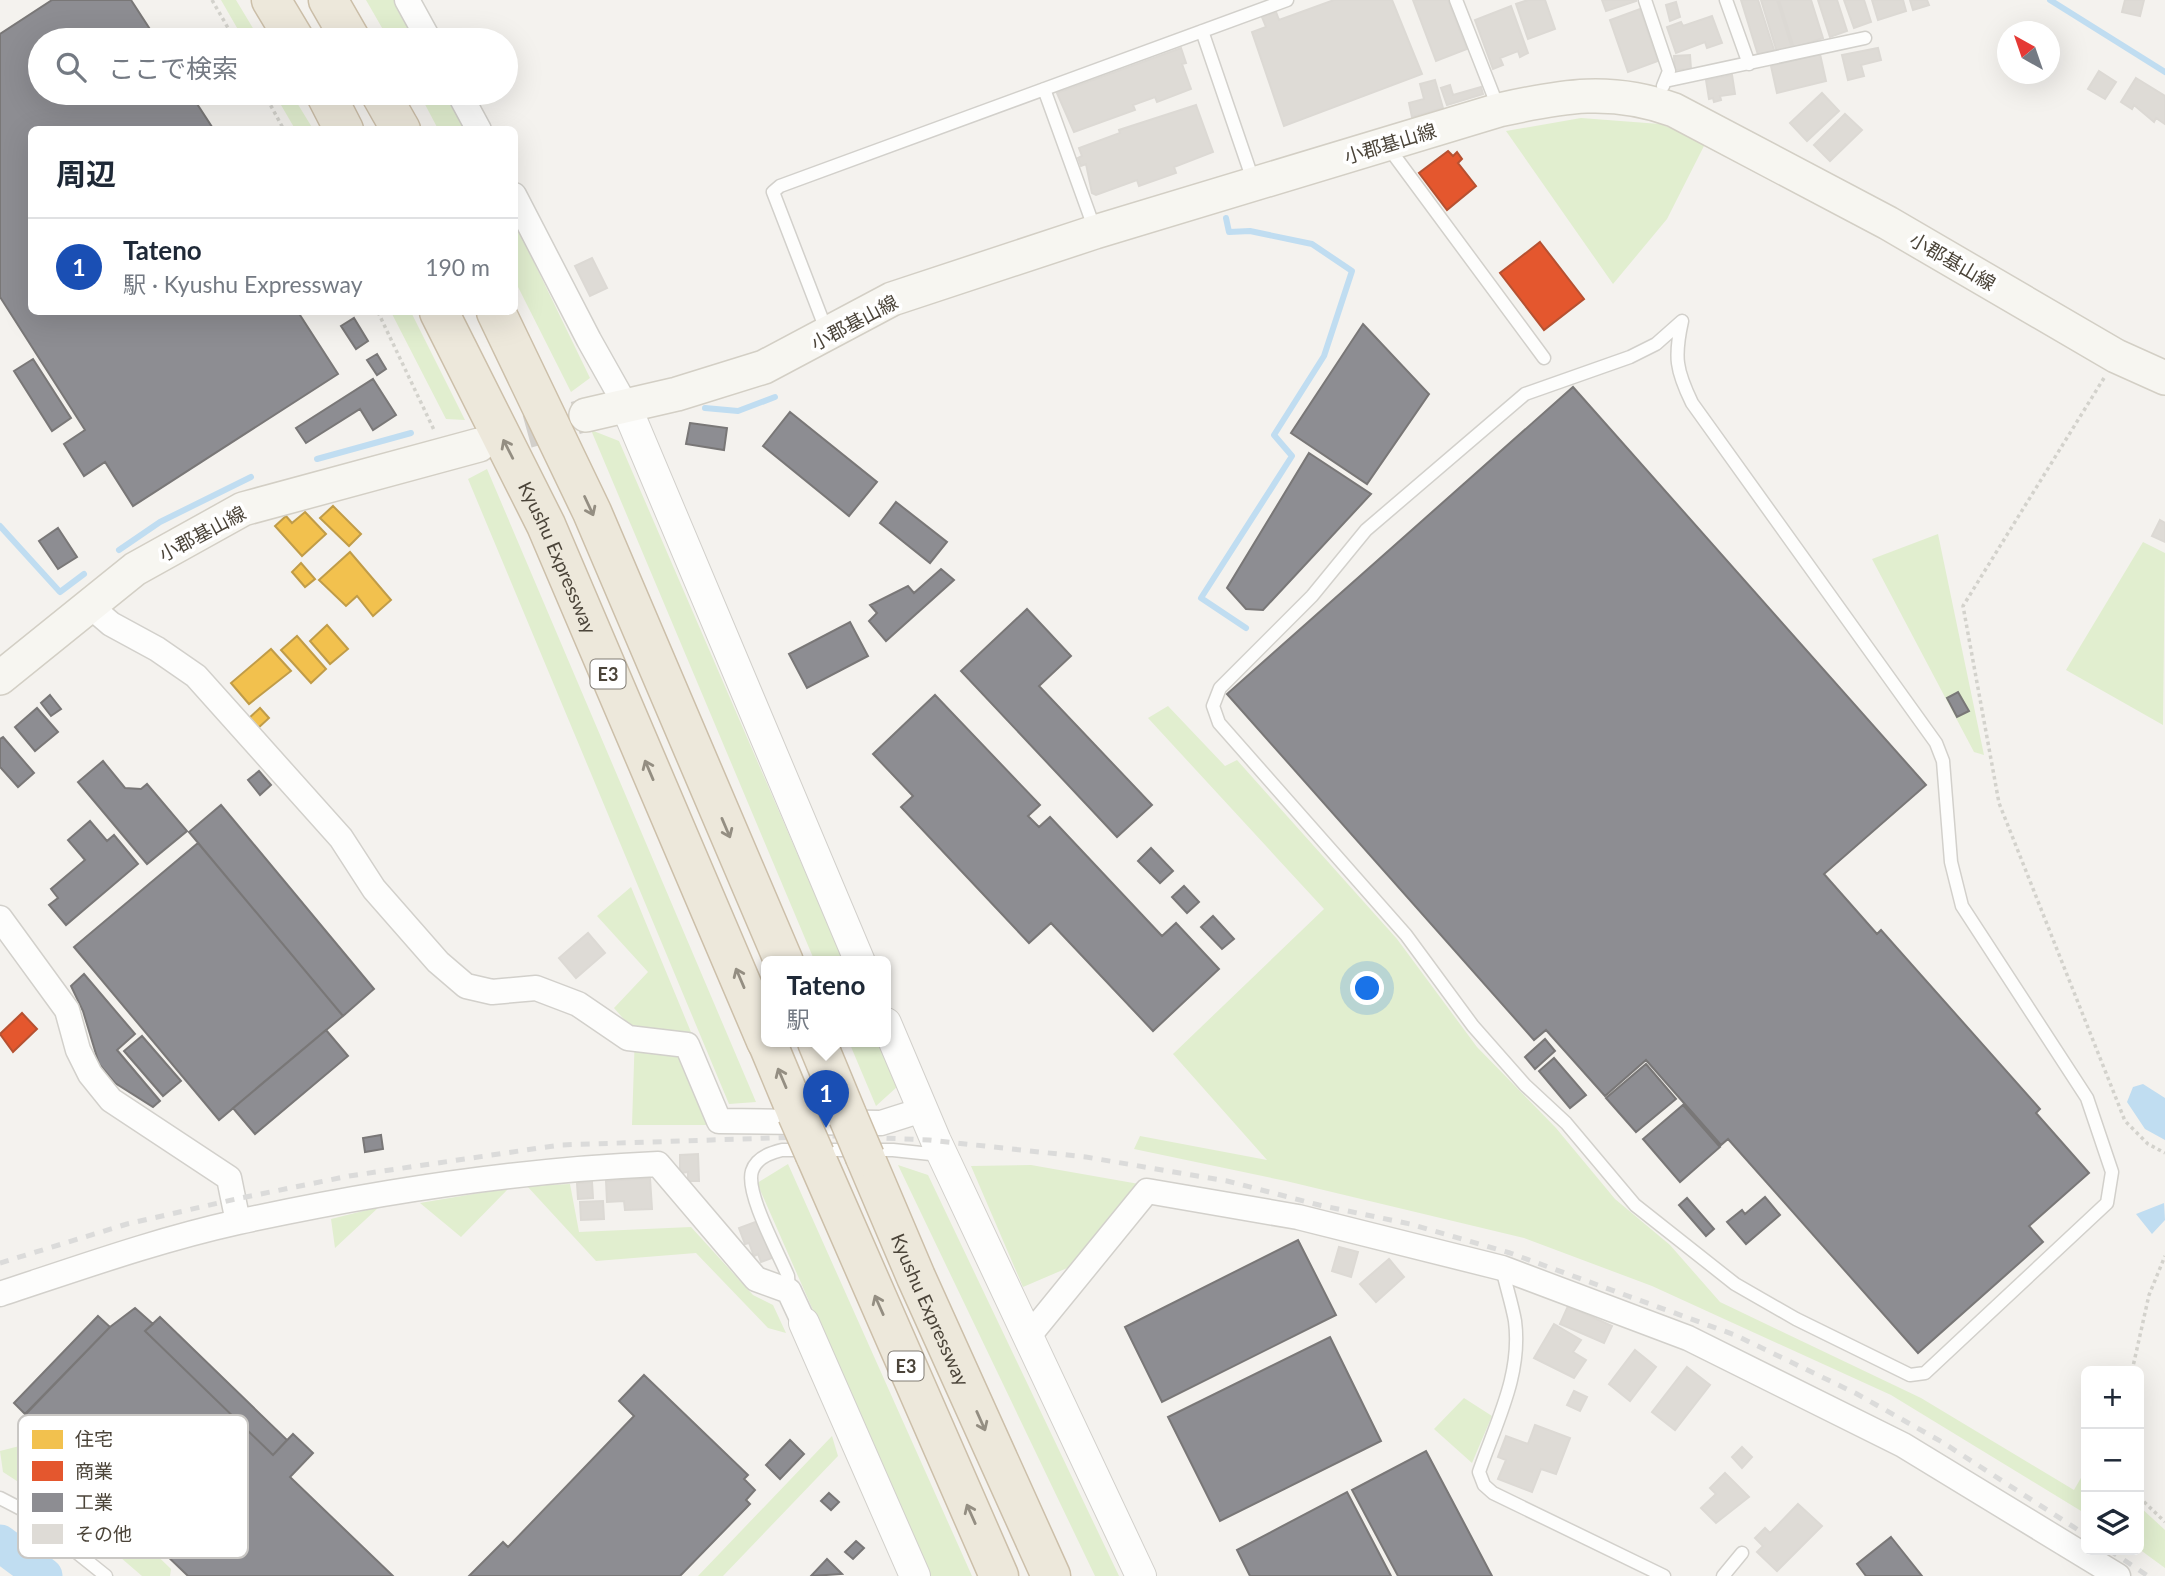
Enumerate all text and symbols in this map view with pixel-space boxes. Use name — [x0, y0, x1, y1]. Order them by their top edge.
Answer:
north arrow — [1997, 21, 2060, 84]
search box — [28, 28, 518, 105]
icon: search — [52, 48, 90, 86]
text: ここで検索 — [108, 52, 238, 84]
street label: 小郡基山線 — [1341, 118, 1439, 168]
text: 周辺 — [56, 155, 116, 191]
street label: 小郡基山線 — [1906, 227, 2000, 295]
text: Tateno — [123, 234, 202, 266]
text: 1 — [72, 253, 86, 281]
text: 190 m — [425, 253, 490, 281]
text: 駅 · Kyushu Expressway — [123, 270, 363, 298]
street label: 小郡基山線 — [807, 290, 901, 354]
one-way arrow — [501, 440, 515, 460]
street label: Kyushu Expressway — [514, 477, 602, 637]
one-way arrow — [583, 495, 596, 516]
street label: 小郡基山線 — [155, 501, 249, 565]
road number: E3 — [590, 660, 626, 688]
one-way arrow — [642, 759, 655, 781]
one-way arrow — [720, 817, 733, 838]
popup — [761, 956, 891, 1047]
one-way arrow — [733, 968, 746, 990]
text: Tateno — [787, 969, 865, 1001]
your location — [1350, 971, 1384, 1005]
text: 駅 — [787, 1005, 810, 1033]
one-way arrow — [775, 1068, 788, 1089]
pin: 1 — [803, 1070, 849, 1128]
street label: Kyushu Expressway — [887, 1230, 975, 1389]
one-way arrow — [872, 1295, 885, 1317]
road number: E3 — [888, 1352, 923, 1380]
map controls — [2081, 1366, 2144, 1555]
button: + — [2081, 1366, 2144, 1429]
one-way arrow — [975, 1410, 988, 1432]
legend — [18, 1415, 248, 1558]
text: 住宅 — [75, 1427, 113, 1450]
button: − — [2081, 1429, 2144, 1492]
text: 商業 — [75, 1459, 113, 1482]
text: 工業 — [75, 1490, 113, 1513]
button: layers — [2081, 1492, 2144, 1555]
one-way arrow — [964, 1503, 977, 1525]
text: その他 — [75, 1522, 132, 1545]

